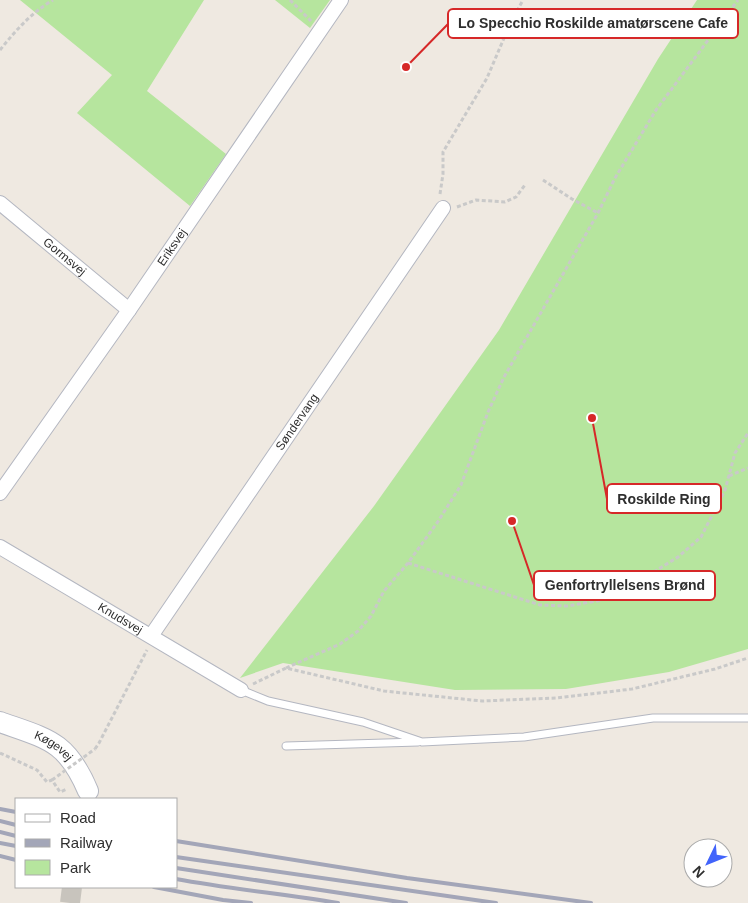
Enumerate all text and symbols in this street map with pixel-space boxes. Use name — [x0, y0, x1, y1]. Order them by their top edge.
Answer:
callout: Lo Specchio Roskilde amatørscene Cafe — [448, 9, 738, 38]
text: Lo Specchio Roskilde amatørscene Cafe — [458, 15, 728, 31]
street label: Eriksvej — [154, 226, 190, 268]
street label: Gormsvej — [40, 235, 89, 278]
street label: Søndervang — [273, 391, 321, 453]
callout: Roskilde Ring — [607, 484, 721, 513]
text: Roskilde Ring — [617, 491, 711, 507]
callout: Genfortryllelsens Brønd — [534, 571, 715, 600]
text: Genfortryllelsens Brønd — [545, 577, 705, 593]
street label: Knudsvej — [96, 600, 145, 637]
street label: Køgevej — [32, 728, 76, 764]
legend — [15, 798, 178, 888]
text: Road — [60, 809, 96, 826]
text: Railway — [60, 834, 113, 851]
north arrow — [683, 838, 733, 888]
text: Park — [60, 859, 91, 876]
text: N — [689, 863, 708, 881]

